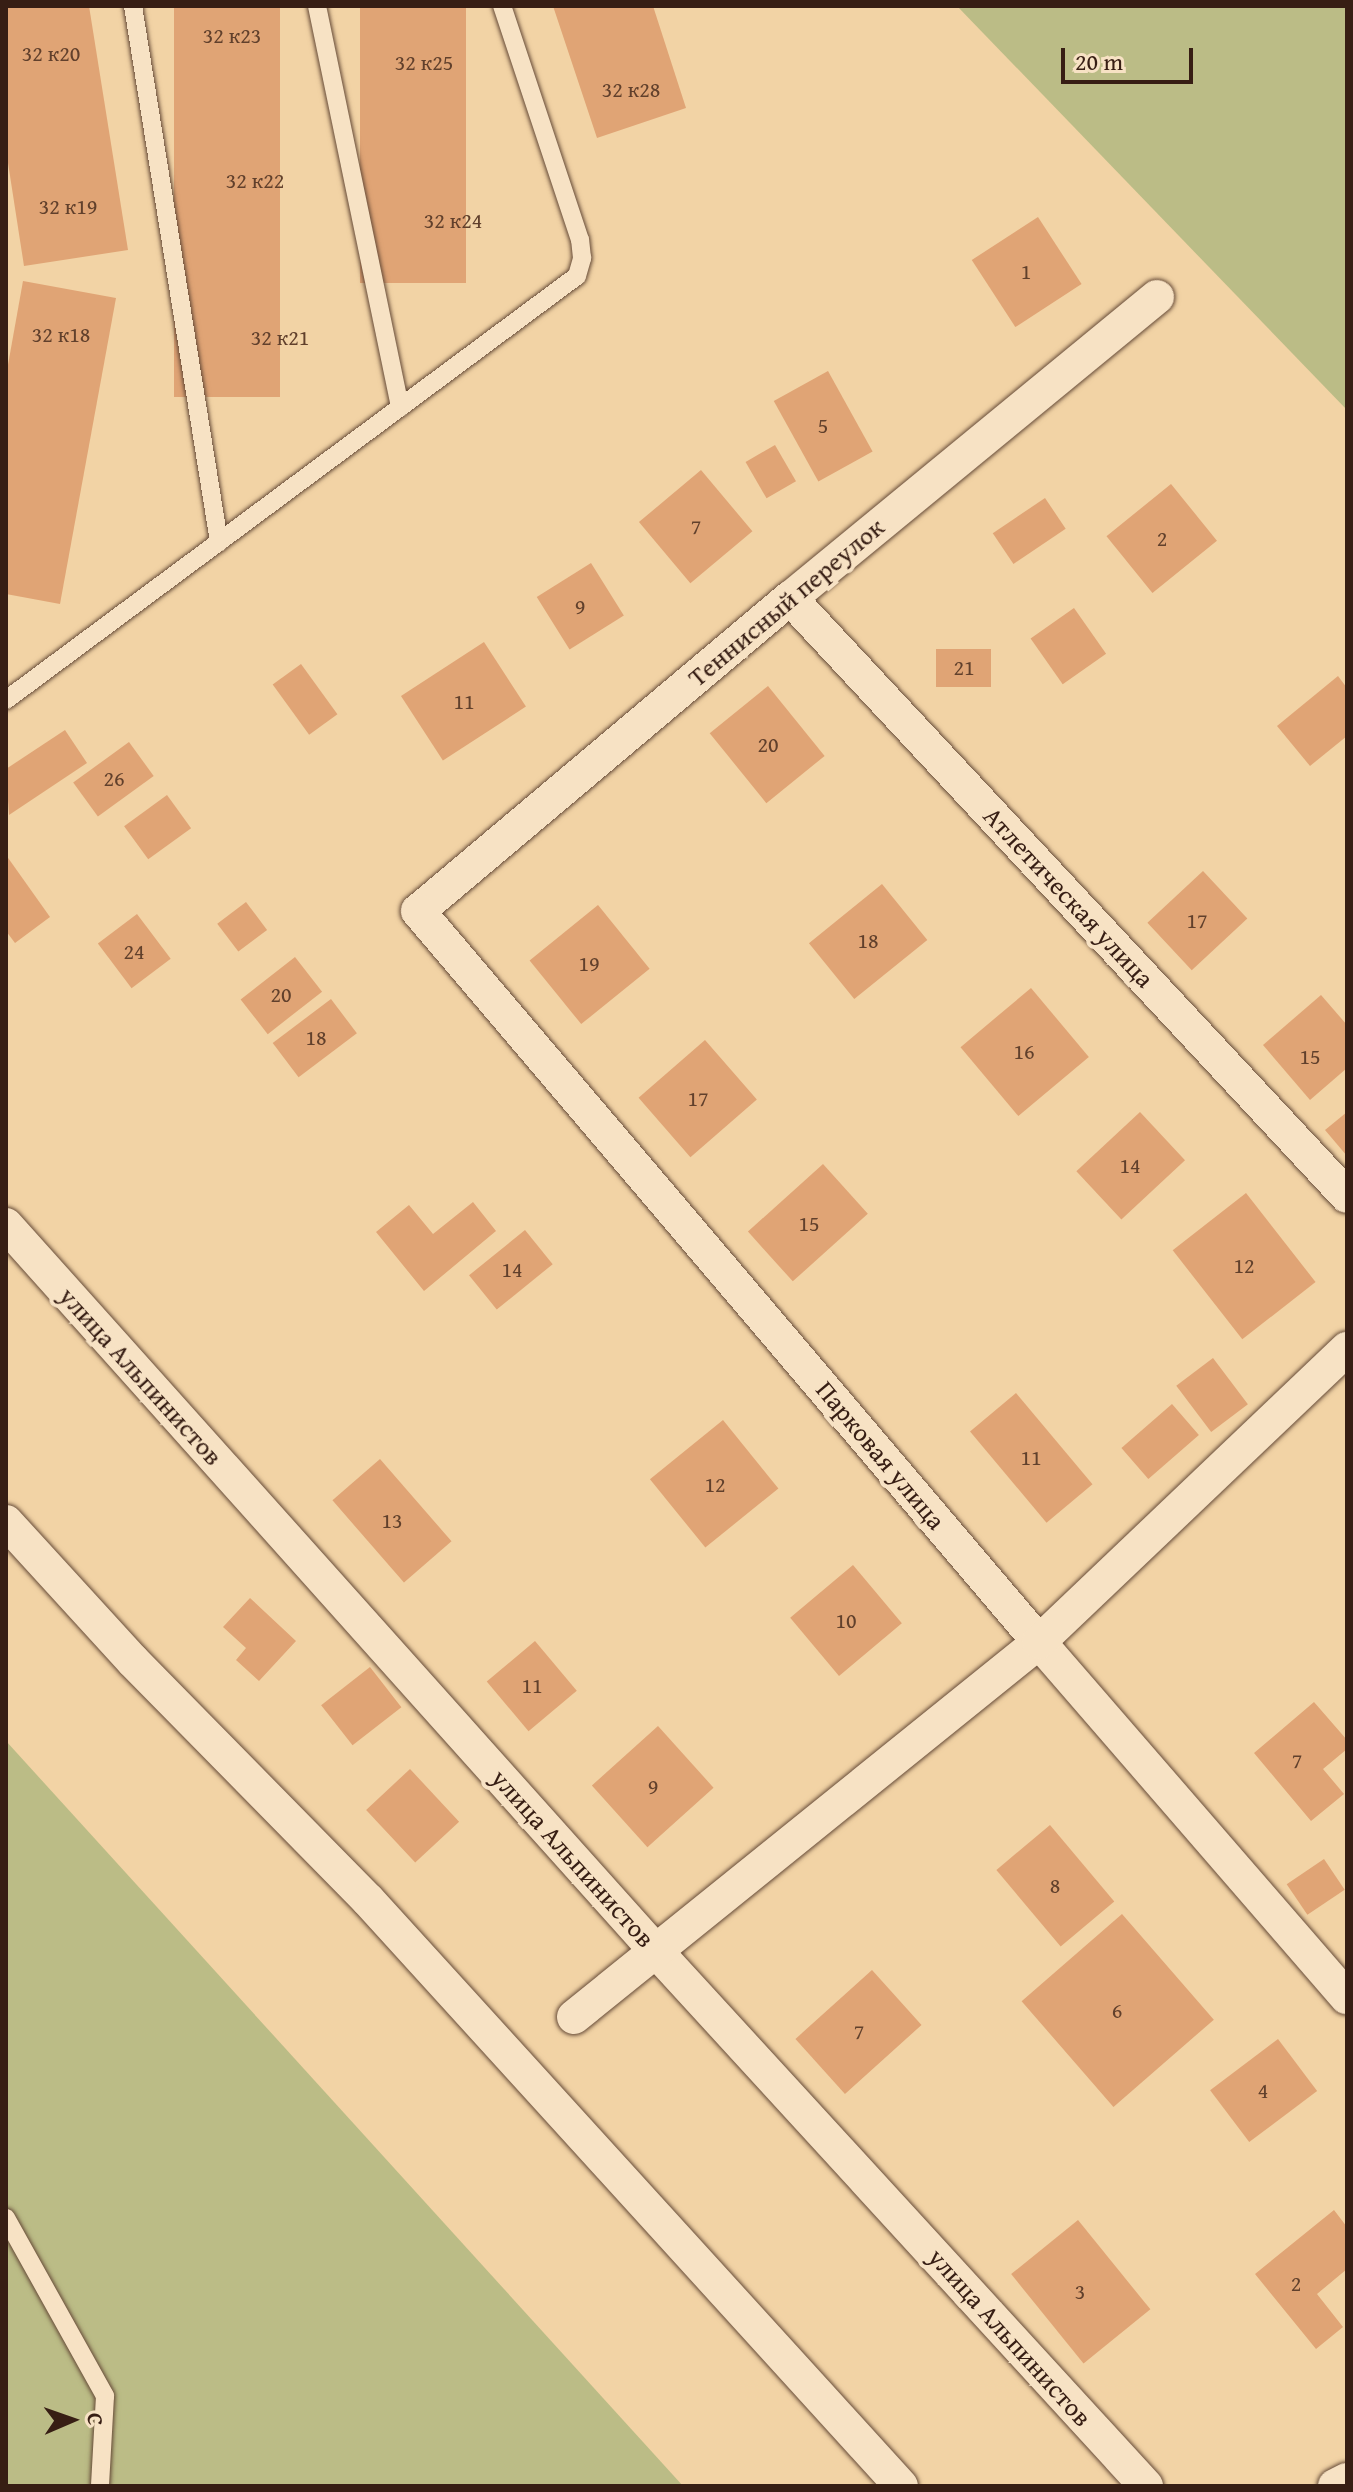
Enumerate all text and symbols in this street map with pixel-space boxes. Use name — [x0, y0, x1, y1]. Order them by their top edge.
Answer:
house number: 32 к23 — [203, 23, 261, 49]
scale bar — [1065, 32, 1197, 82]
house number: 32 к20 — [22, 41, 80, 67]
text: 20 m — [1075, 44, 1123, 79]
house number: 32 к25 — [395, 50, 453, 76]
house number: 32 к28 — [602, 77, 660, 103]
house number: 32 к22 — [226, 168, 284, 194]
house number: 32 к19 — [39, 194, 97, 220]
house number: 32 к24 — [424, 208, 482, 234]
house number: 1 — [1021, 259, 1031, 285]
house number: 32 к18 — [32, 322, 90, 348]
house number: 32 к21 — [251, 325, 309, 351]
house number: 5 — [818, 413, 828, 439]
street label: Теннисный переулок — [682, 511, 890, 693]
house number: 7 — [691, 514, 701, 540]
house number: 2 — [1157, 526, 1167, 552]
house number: 9 — [575, 594, 585, 620]
house number: 21 — [953, 655, 975, 681]
house number: 11 — [453, 689, 475, 715]
house number: 20 — [757, 732, 779, 758]
house number: 26 — [103, 766, 125, 792]
street label: Атлетическая улица — [977, 800, 1161, 994]
house number: 17 — [1186, 908, 1208, 934]
house number: 18 — [857, 928, 879, 954]
house number: 24 — [123, 939, 145, 965]
house number: 19 — [578, 951, 600, 977]
house number: 20 — [270, 982, 292, 1008]
house number: 18 — [305, 1025, 327, 1051]
house number: 16 — [1013, 1039, 1035, 1065]
house number: 15 — [1299, 1044, 1321, 1070]
house number: 17 — [687, 1086, 709, 1112]
house number: 14 — [1119, 1153, 1141, 1179]
house number: 15 — [798, 1211, 820, 1237]
house number: 12 — [1233, 1253, 1255, 1279]
house number: 14 — [501, 1257, 523, 1283]
street label: улица Альпинистов — [53, 1280, 229, 1472]
street label: Парковая улица — [810, 1374, 952, 1536]
house number: 11 — [1020, 1445, 1042, 1471]
house number: 12 — [704, 1472, 726, 1498]
house number: 13 — [381, 1508, 403, 1534]
house number: 10 — [835, 1608, 857, 1634]
house number: 11 — [521, 1673, 543, 1699]
house number: 7 — [1292, 1748, 1302, 1774]
street label: улица Альпинистов — [485, 1762, 661, 1954]
house number: 9 — [648, 1774, 658, 1800]
house number: 8 — [1050, 1873, 1060, 1899]
house number: 6 — [1112, 1998, 1122, 2024]
house number: 7 — [854, 2019, 864, 2045]
house number: 4 — [1258, 2078, 1268, 2104]
street label: улица Альпинистов — [922, 2241, 1098, 2433]
house number: 2 — [1291, 2271, 1301, 2297]
house number: 3 — [1075, 2279, 1085, 2305]
north arrow — [32, 2380, 112, 2460]
text: С — [80, 2412, 112, 2426]

